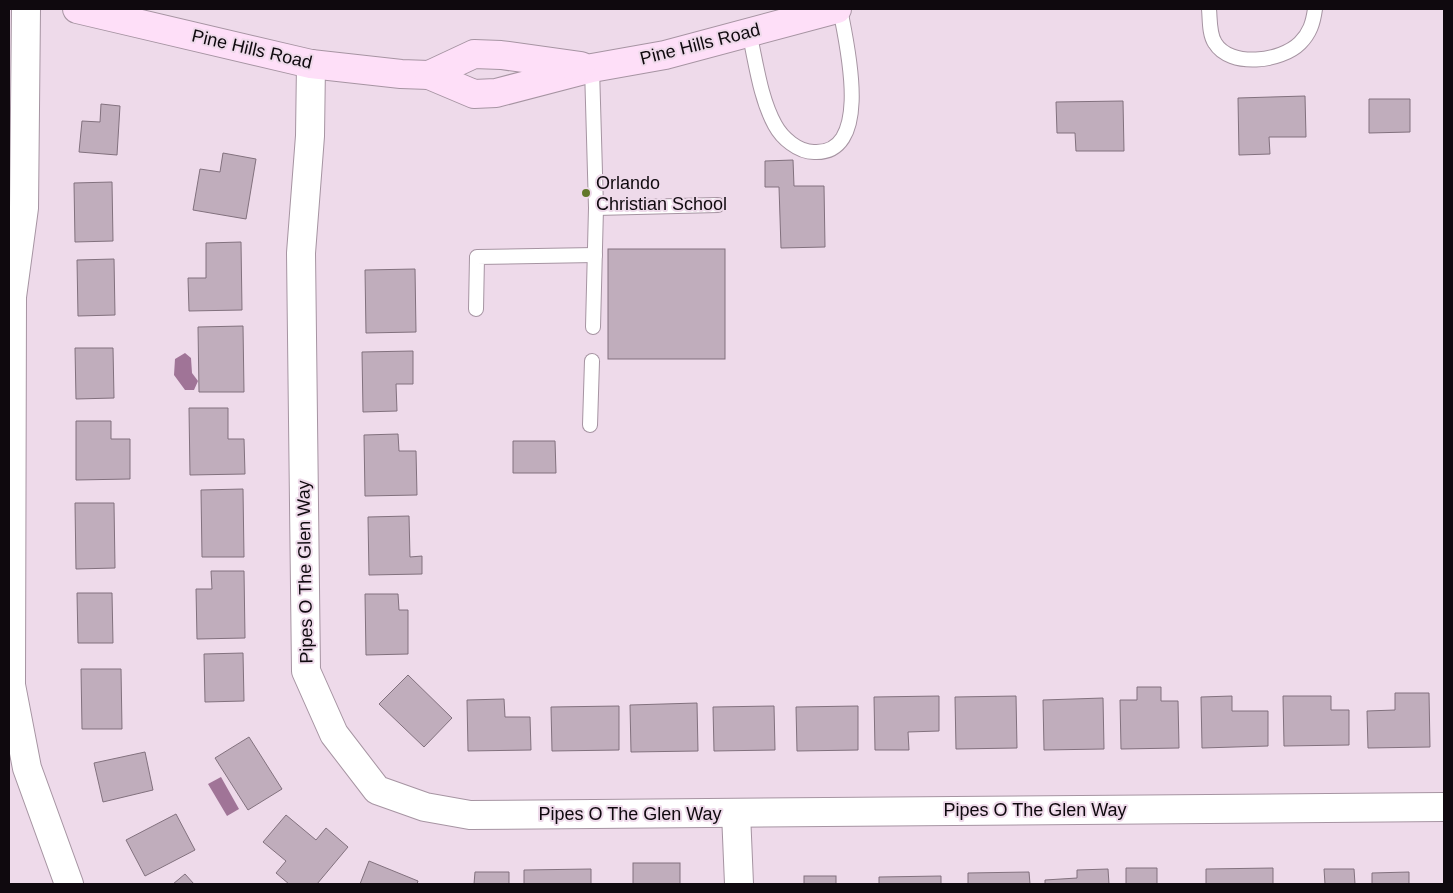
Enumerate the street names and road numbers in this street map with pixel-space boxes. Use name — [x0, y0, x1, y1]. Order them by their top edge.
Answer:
street label: Pine Hills Road — [638, 19, 762, 69]
street label: Pine Hills Road — [190, 25, 314, 73]
street label: Pipes O The Glen Way — [293, 480, 317, 664]
street label: Pipes O The Glen Way — [943, 800, 1127, 820]
street label: Pipes O The Glen Way — [538, 804, 722, 824]

